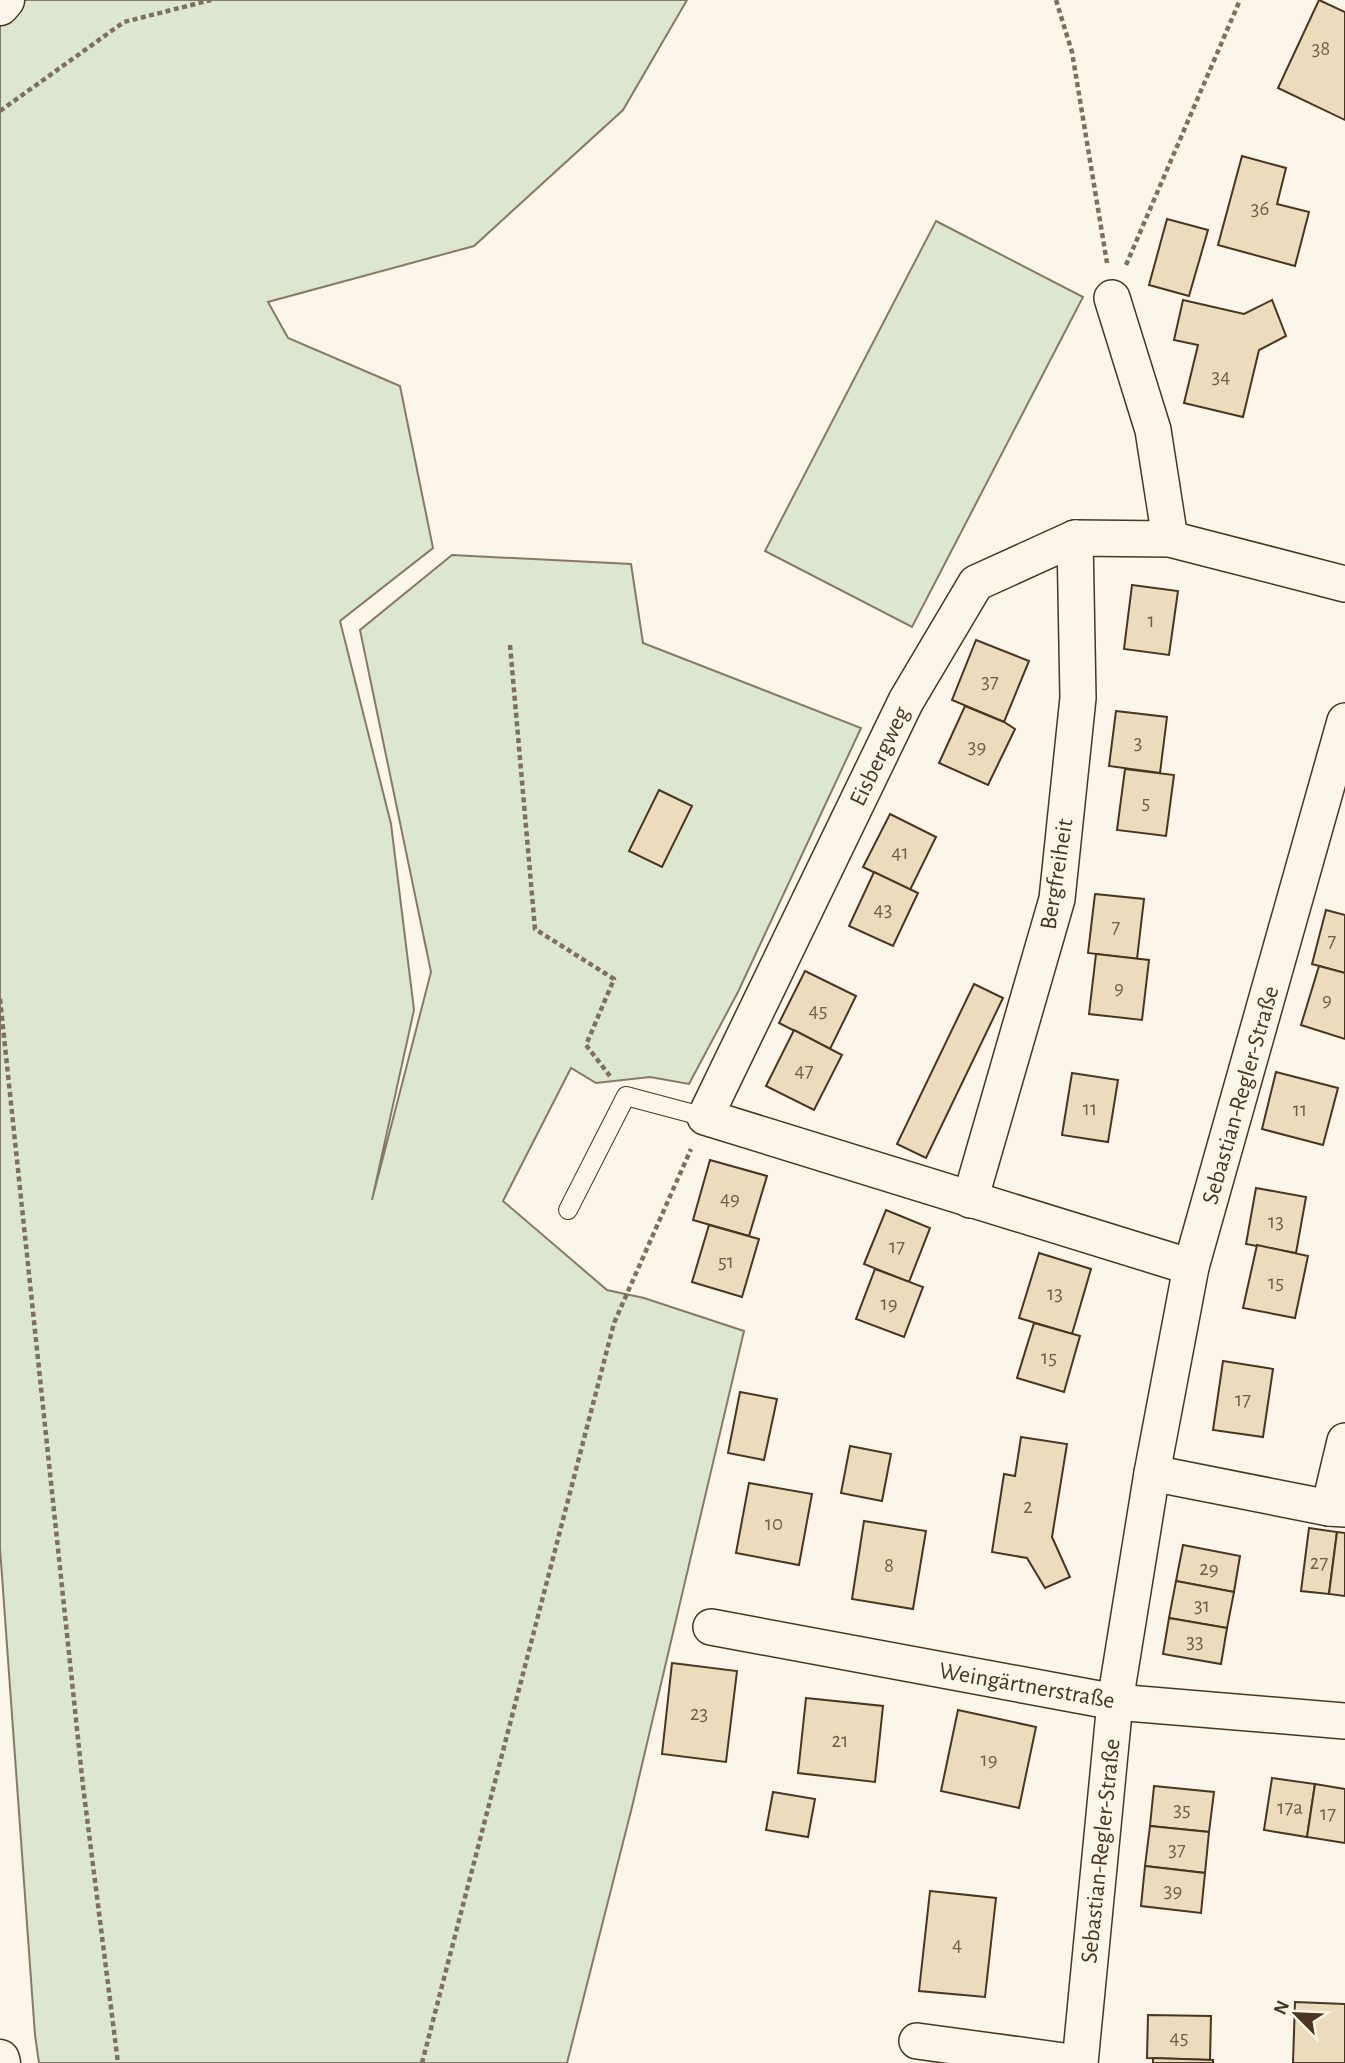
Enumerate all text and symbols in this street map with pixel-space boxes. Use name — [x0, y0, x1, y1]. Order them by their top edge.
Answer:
house number: 38 — [1312, 38, 1330, 59]
house number: 36 — [1251, 198, 1269, 219]
house number: 34 — [1212, 366, 1230, 387]
house number: 1 — [1147, 610, 1155, 631]
house number: 37 — [981, 671, 999, 692]
street label: Eisbergweg — [846, 703, 914, 810]
house number: 3 — [1134, 732, 1142, 753]
house number: 39 — [968, 736, 986, 757]
house number: 5 — [1142, 792, 1150, 813]
street label: Bergfreiheit — [1036, 817, 1078, 931]
house number: 41 — [891, 842, 909, 863]
house number: 43 — [874, 899, 892, 920]
house number: 7 — [1112, 916, 1121, 937]
house number: 7 — [1328, 930, 1337, 951]
house number: 9 — [1114, 977, 1124, 998]
street label: Sebastian-Regler-Straße — [1198, 983, 1284, 1207]
house number: 9 — [1322, 989, 1332, 1010]
house number: 45 — [809, 1000, 827, 1021]
house number: 47 — [795, 1060, 814, 1081]
house number: 11 — [1083, 1098, 1097, 1119]
house number: 11 — [1293, 1099, 1307, 1120]
house number: 49 — [720, 1188, 740, 1209]
house number: 13 — [1268, 1211, 1284, 1232]
house number: 17 — [889, 1236, 905, 1257]
house number: 51 — [718, 1251, 734, 1272]
house number: 15 — [1268, 1272, 1284, 1293]
house number: 13 — [1047, 1283, 1063, 1304]
house number: 19 — [880, 1293, 898, 1314]
house number: 15 — [1041, 1347, 1057, 1368]
house number: 17 — [1235, 1389, 1251, 1410]
house number: 2 — [1023, 1496, 1033, 1517]
house number: 10 — [765, 1513, 783, 1534]
house number: 27 — [1310, 1552, 1328, 1573]
house number: 8 — [884, 1555, 894, 1576]
house number: 29 — [1199, 1558, 1219, 1579]
house number: 31 — [1194, 1595, 1210, 1616]
house number: 33 — [1186, 1631, 1204, 1652]
street label: Weingärtnerstraße — [937, 1659, 1117, 1713]
house number: 23 — [690, 1703, 708, 1724]
house number: 21 — [832, 1730, 848, 1751]
street label: Sebastian-Regler-Straße — [1077, 1738, 1125, 1965]
house number: 19 — [980, 1749, 998, 1770]
house number: 17a — [1277, 1797, 1303, 1818]
house number: 35 — [1173, 1799, 1191, 1820]
house number: 17 — [1320, 1803, 1336, 1824]
house number: 37 — [1168, 1839, 1186, 1860]
house number: 39 — [1164, 1880, 1182, 1901]
house number: 4 — [952, 1934, 962, 1955]
north arrow — [1261, 1979, 1331, 2049]
text: N — [1270, 1998, 1293, 2018]
house number: 45 — [1170, 2027, 1188, 2048]

